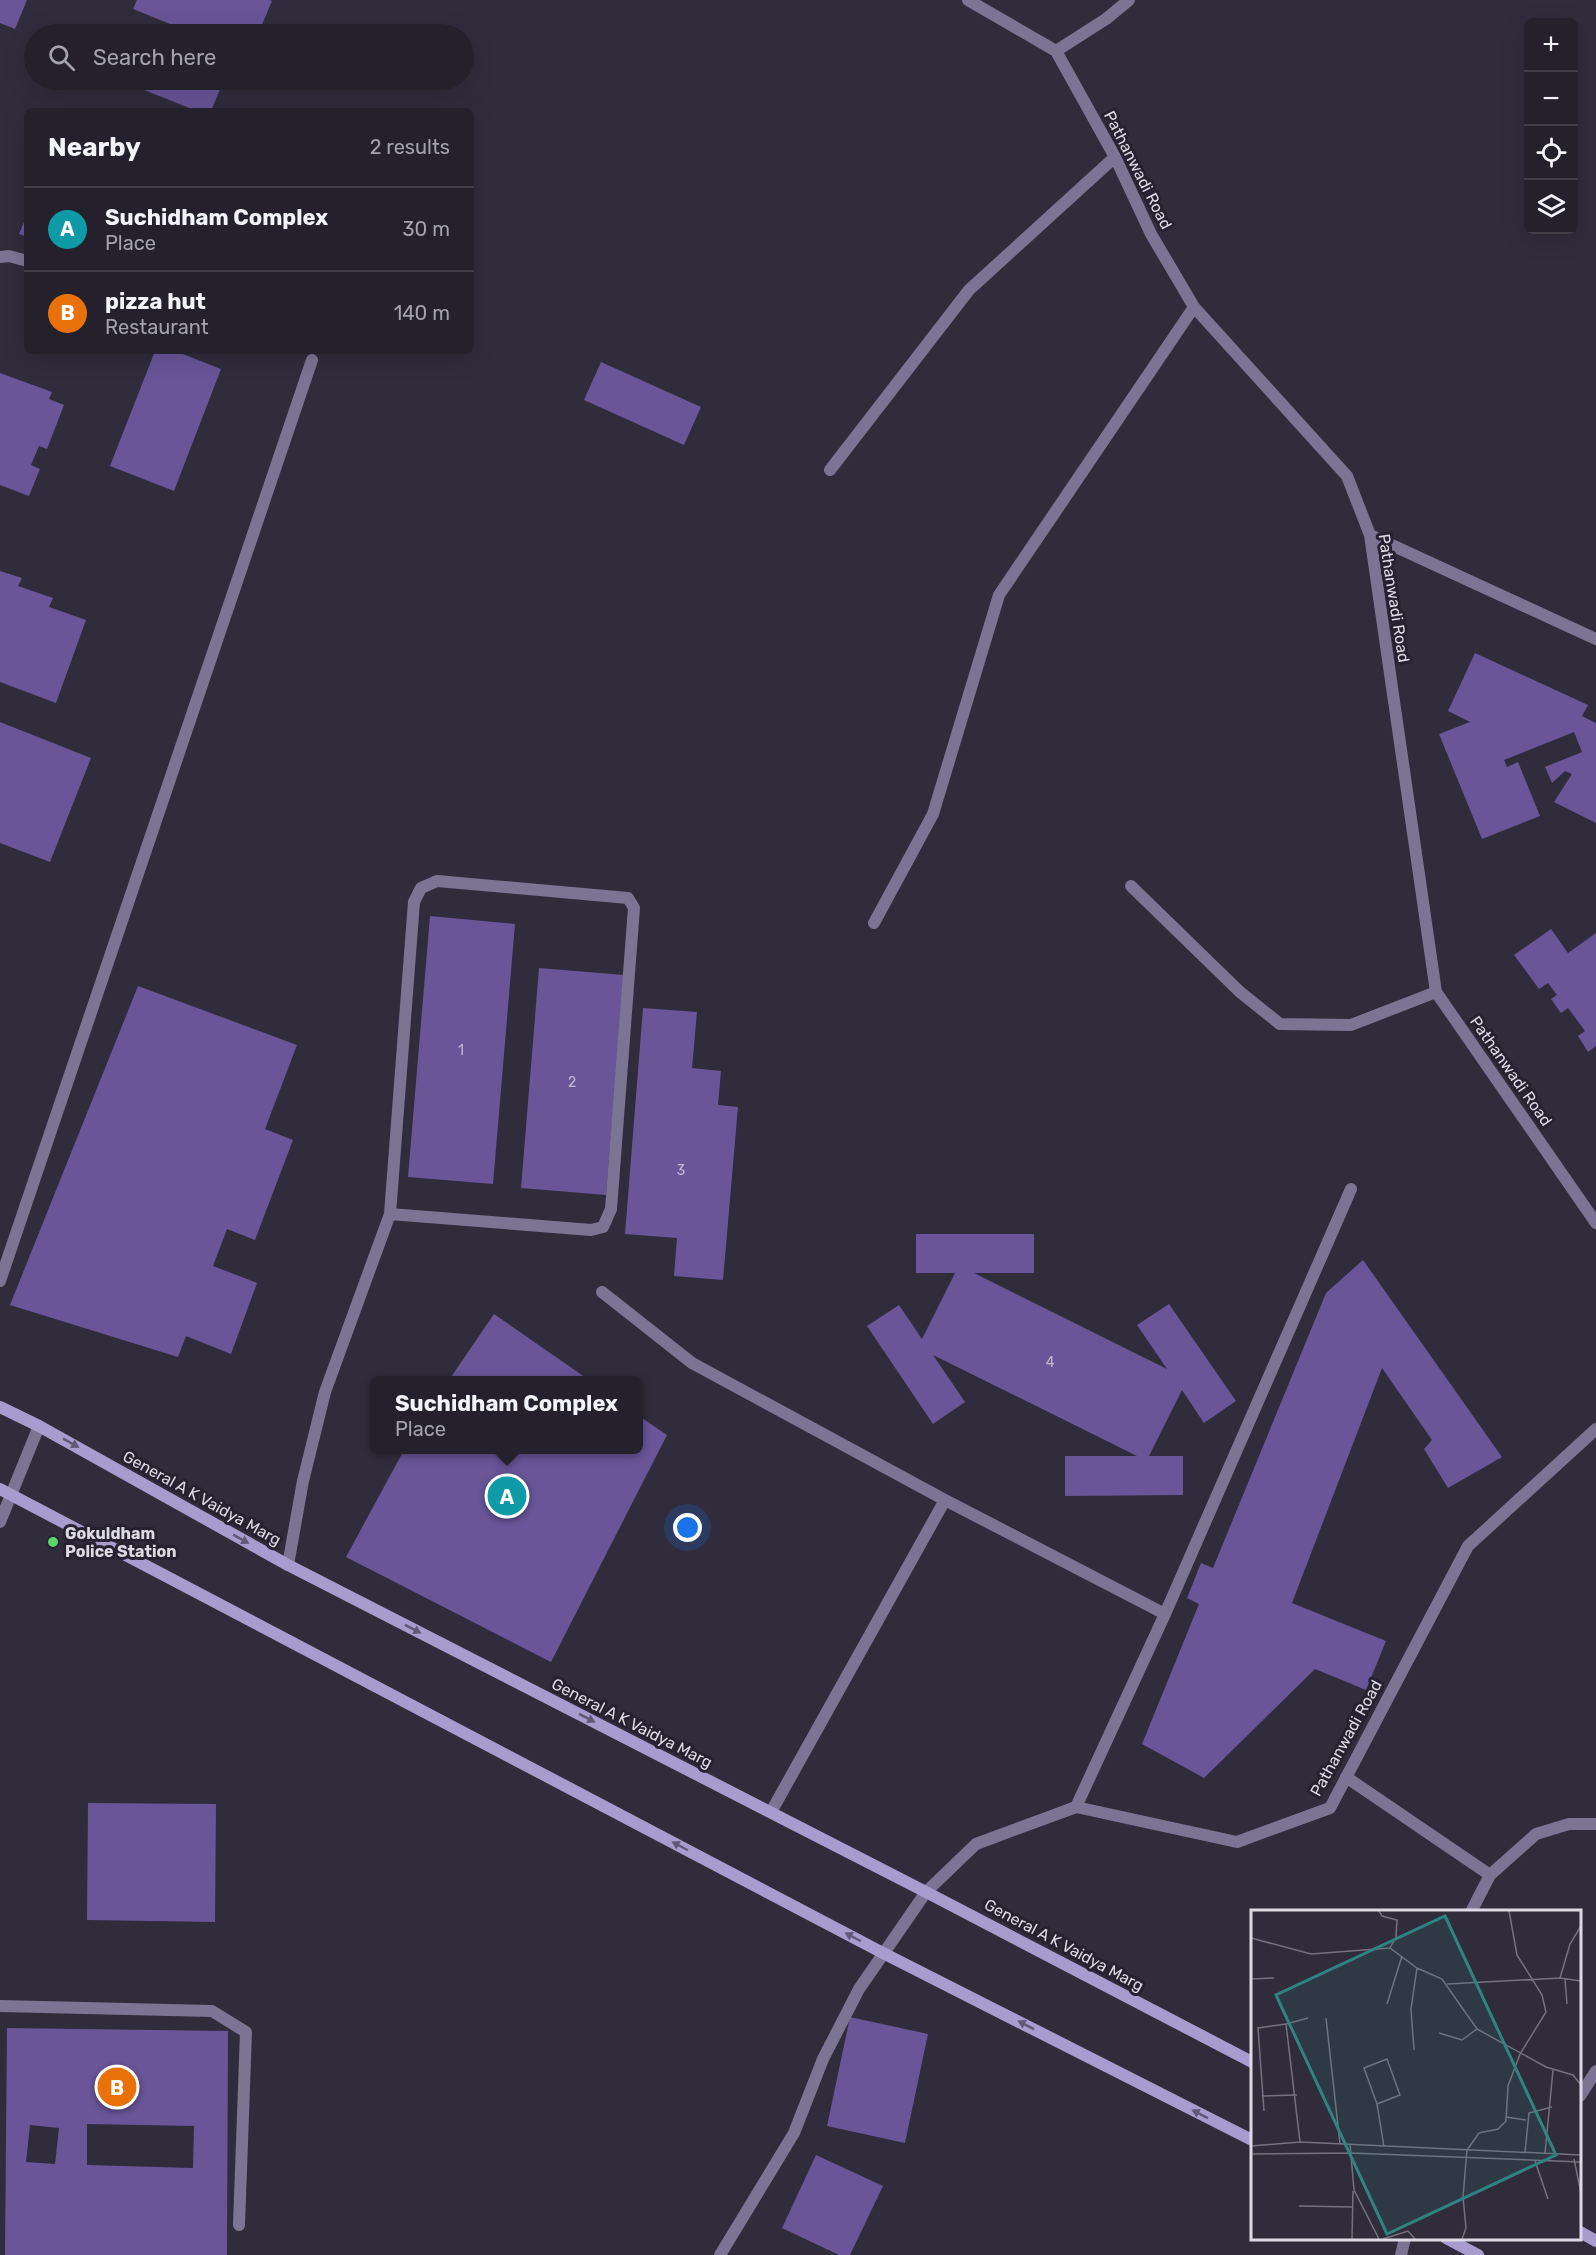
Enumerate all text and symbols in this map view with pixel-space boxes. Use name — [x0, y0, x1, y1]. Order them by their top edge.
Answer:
map controls — [1524, 18, 1578, 234]
button: + — [1524, 18, 1578, 72]
search box — [24, 24, 474, 90]
icon: search — [45, 41, 78, 74]
text: Search here — [93, 44, 216, 71]
button: − — [1524, 72, 1578, 126]
street label: Pathanwadi Road — [1100, 108, 1176, 232]
button: locate — [1524, 126, 1578, 180]
text: Nearby — [48, 132, 141, 163]
text: 2 results — [370, 135, 450, 159]
button: layers — [1524, 180, 1578, 234]
text: Suchidham Complex — [105, 204, 328, 231]
text: A — [60, 217, 75, 241]
text: 30 m — [403, 217, 450, 241]
text: Place — [105, 231, 156, 255]
text: pizza hut — [105, 288, 206, 315]
text: B — [60, 301, 75, 325]
text: 140 m — [394, 301, 450, 325]
text: Restaurant — [105, 315, 209, 339]
street label: Pathanwadi Road — [1374, 532, 1414, 664]
street label: Pathanwadi Road — [1466, 1012, 1556, 1130]
house number: 1 — [458, 1042, 464, 1059]
house number: 2 — [568, 1074, 576, 1091]
house number: 3 — [677, 1162, 685, 1179]
house number: 4 — [1046, 1354, 1055, 1371]
popup — [370, 1376, 643, 1454]
text: Suchidham Complex — [395, 1390, 618, 1417]
text: Place — [395, 1417, 446, 1441]
one-way arrow — [63, 1438, 80, 1448]
street label: General A K Vaidya Marg — [120, 1447, 284, 1549]
pin: A — [488, 1474, 526, 1518]
your location — [673, 1513, 702, 1542]
place label: Gokuldham Police Station — [65, 1524, 177, 1561]
one-way arrow — [233, 1534, 250, 1544]
marker: Gokuldham Police Station — [46, 1535, 60, 1549]
one-way arrow — [405, 1625, 422, 1634]
street label: General A K Vaidya Marg — [548, 1674, 716, 1772]
street label: Pathanwadi Road — [1306, 1677, 1386, 1799]
one-way arrow — [579, 1713, 596, 1723]
one-way arrow — [671, 1841, 688, 1851]
street label: General A K Vaidya Marg — [981, 1895, 1147, 1995]
inset map — [1251, 1910, 1581, 2240]
one-way arrow — [844, 1932, 861, 1942]
one-way arrow — [1018, 2021, 1035, 2030]
pin: B — [98, 2064, 136, 2110]
one-way arrow — [1192, 2109, 1209, 2118]

